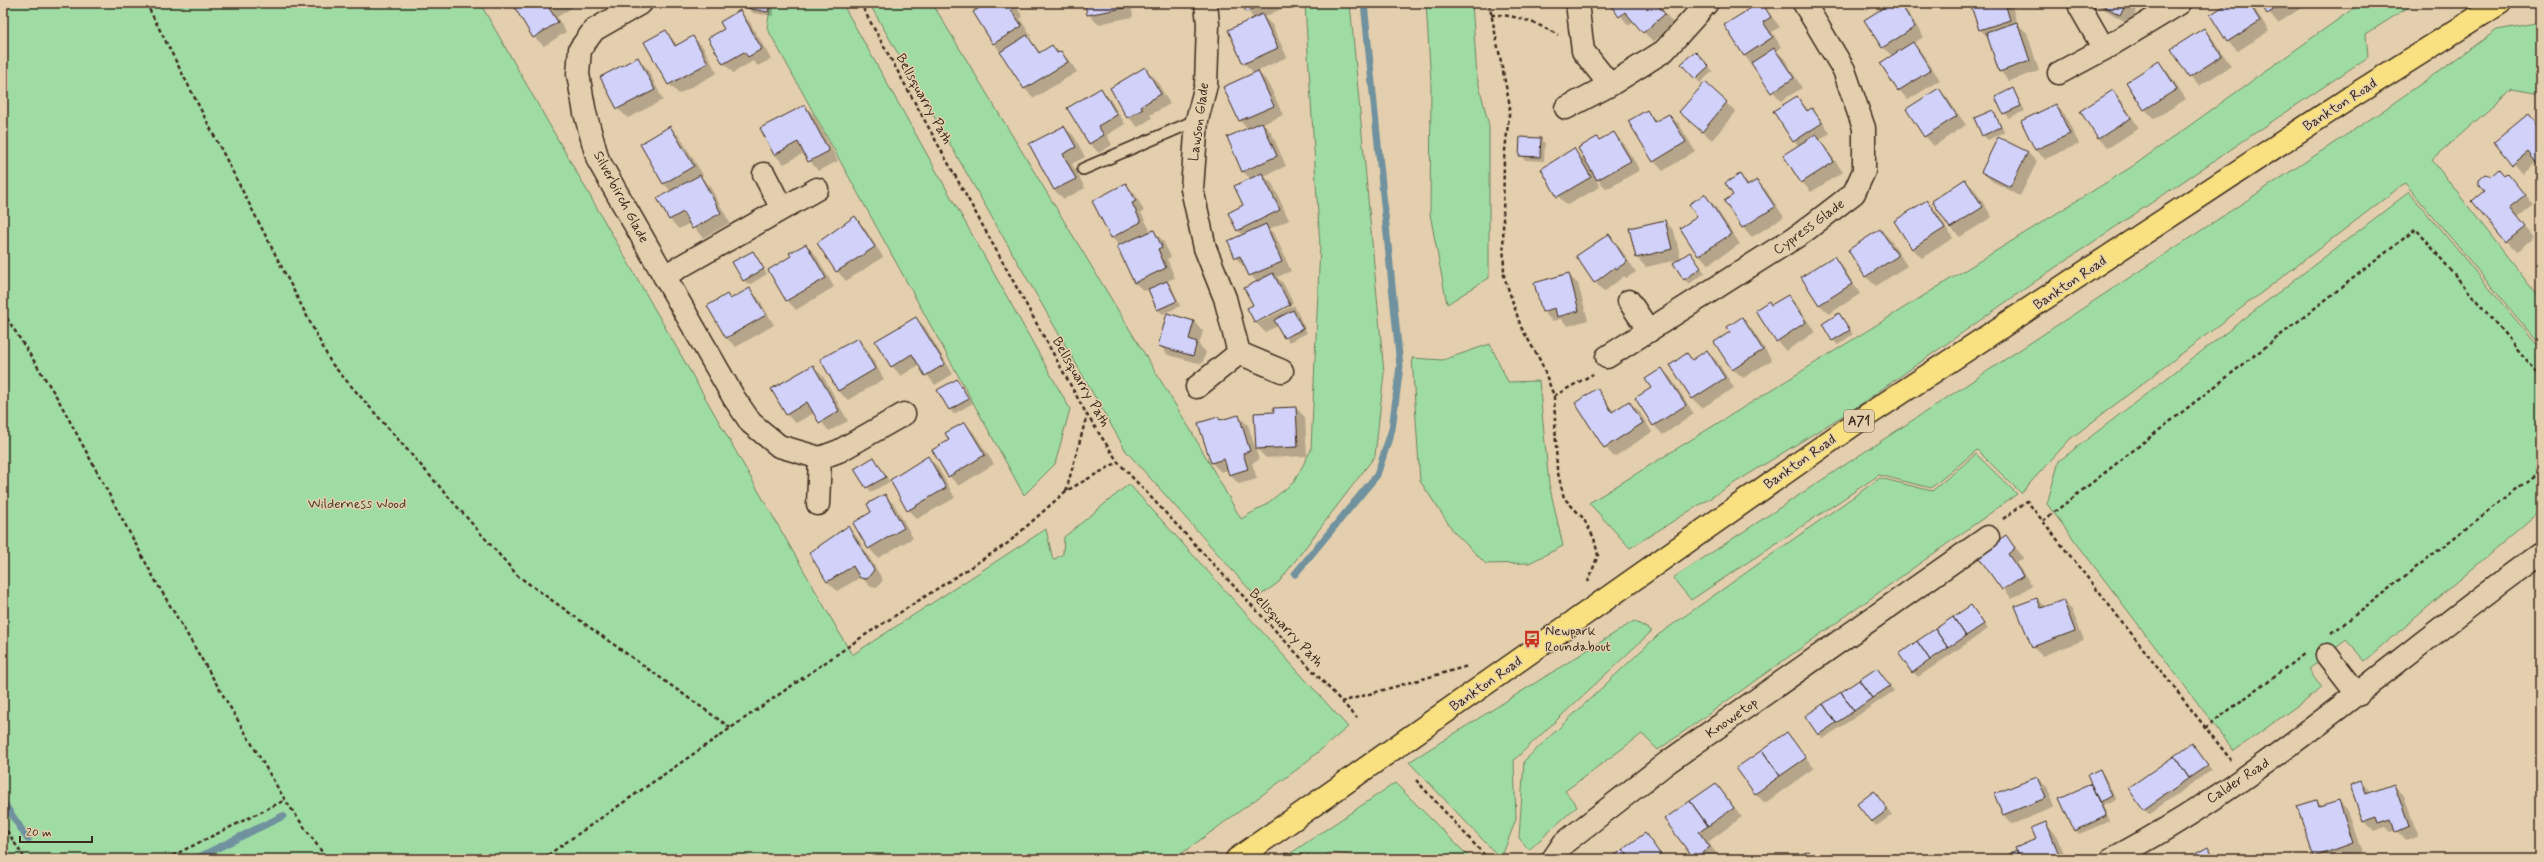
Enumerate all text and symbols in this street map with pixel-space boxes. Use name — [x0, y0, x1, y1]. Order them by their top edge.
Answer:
street label: Bellsquarry Path — [892, 51, 956, 148]
street label: Bankton Road — [2300, 74, 2380, 136]
street label: Lawson Glade — [1185, 81, 1213, 163]
street label: Silverbirch Glade — [589, 148, 653, 246]
street label: Cypress Glade — [1770, 195, 1848, 259]
street label: Bankton Road — [2030, 252, 2110, 314]
street label: Bellsquarry Path — [1048, 334, 1114, 430]
road number: A71 — [1844, 410, 1874, 432]
street label: Bankton Road — [1760, 430, 1840, 494]
park label: Wilderness Wood — [308, 495, 406, 513]
street label: Bellsquarry Path — [1245, 585, 1327, 671]
place label: Newpark Roundabout — [1545, 622, 1611, 656]
bus stop icon: Newpark Roundabout — [1522, 629, 1542, 649]
street label: Bankton Road — [1446, 652, 1526, 716]
street label: Knowetop — [1702, 693, 1762, 743]
street label: Calder Road — [2203, 754, 2273, 808]
scale bar — [20, 818, 92, 844]
text: 20 m — [26, 825, 52, 841]

